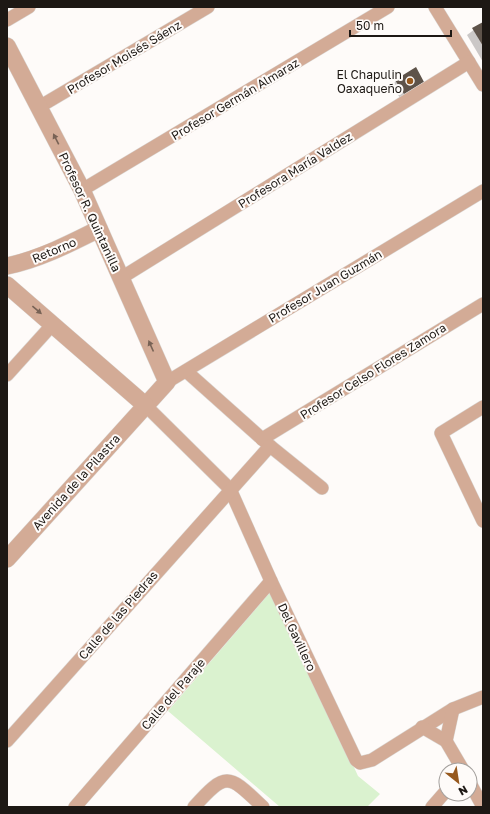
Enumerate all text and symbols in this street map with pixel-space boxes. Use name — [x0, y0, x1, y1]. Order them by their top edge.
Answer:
scale bar — [350, 12, 451, 38]
street label: Profesor Moisés Sáenz — [64, 17, 184, 97]
text: 50 m — [356, 18, 384, 33]
street label: Profesor Germán Almaraz — [168, 55, 302, 143]
place label: El Chapulin Oaxaqueño — [336, 67, 402, 96]
marker: El Chapulin Oaxaqueño — [405, 76, 415, 86]
street label: Profesora María Valdez — [235, 129, 355, 211]
one-way arrow — [53, 133, 59, 145]
street label: Profesor R. Quintanilla — [56, 150, 124, 274]
street label: Retorno — [30, 234, 78, 266]
street label: Profesor Juan Guzmán — [266, 246, 384, 326]
one-way arrow — [32, 305, 41, 314]
street label: Profesor Celso Flores Zamora — [297, 320, 449, 422]
one-way arrow — [148, 341, 154, 352]
street label: Avenida de la Pilastra — [29, 431, 123, 533]
street label: Calle de las Piedras — [75, 567, 161, 663]
street label: Del Gavillero — [275, 601, 319, 673]
street label: Calle del Paraje — [138, 655, 208, 733]
north arrow — [438, 762, 478, 802]
text: N — [456, 783, 470, 799]

